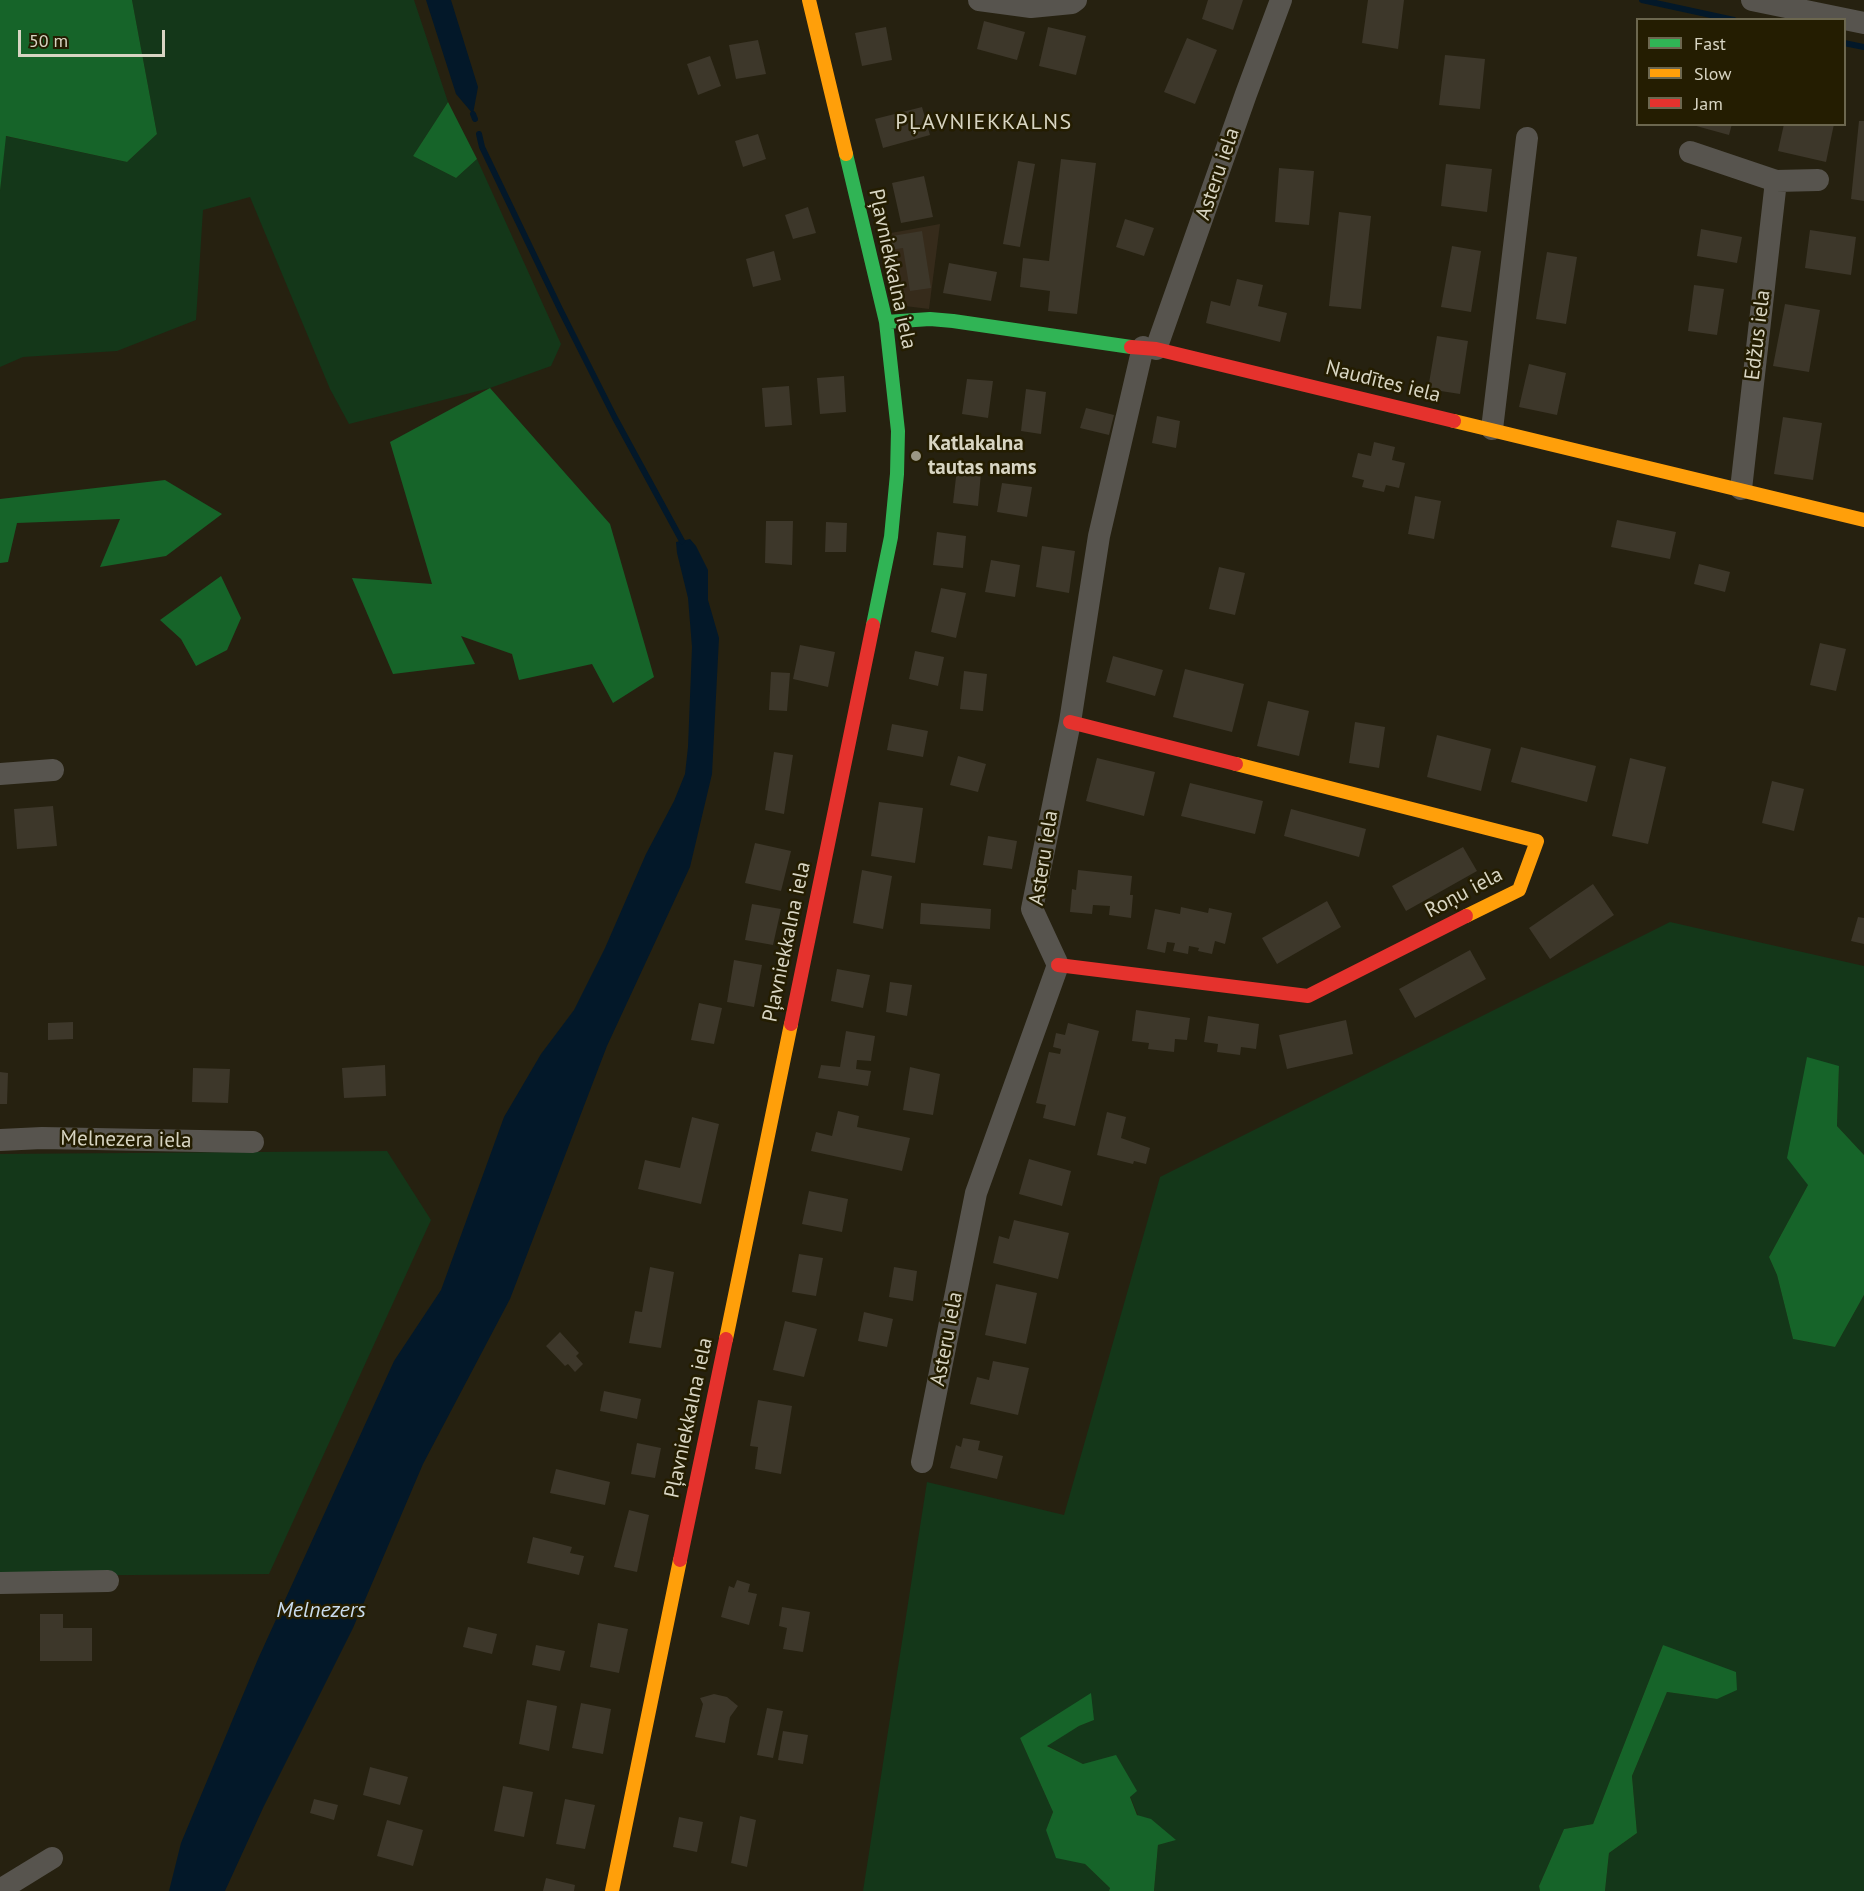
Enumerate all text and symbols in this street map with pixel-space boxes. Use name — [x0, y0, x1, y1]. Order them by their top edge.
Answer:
scale bar — [21, 18, 168, 56]
legend — [1636, 18, 1846, 126]
text: 50 m — [29, 29, 68, 52]
text: Fast — [1694, 32, 1726, 55]
text: Slow — [1694, 62, 1732, 85]
text: Jam — [1694, 92, 1723, 115]
district label: PĻAVNIEKKALNS — [895, 110, 1073, 136]
street label: Asteru iela — [1191, 125, 1245, 223]
street label: Pļavniekkalna iela — [863, 187, 921, 351]
street label: Edžus iela — [1740, 289, 1776, 381]
street label: Naudītes iela — [1323, 356, 1443, 408]
place label: Katlakalna tautas nams — [928, 431, 1037, 481]
marker: Katlakalna tautas nams — [909, 449, 923, 463]
street label: Asteru iela — [1024, 809, 1064, 907]
street label: Pļavniekkalna iela — [758, 860, 816, 1024]
street label: Roņu iela — [1421, 862, 1507, 924]
street label: Melnezera iela — [60, 1126, 192, 1154]
street label: Asteru iela — [926, 1290, 968, 1388]
street label: Pļavniekkalna iela — [660, 1336, 718, 1500]
water label: Melnezers — [276, 1598, 366, 1624]

